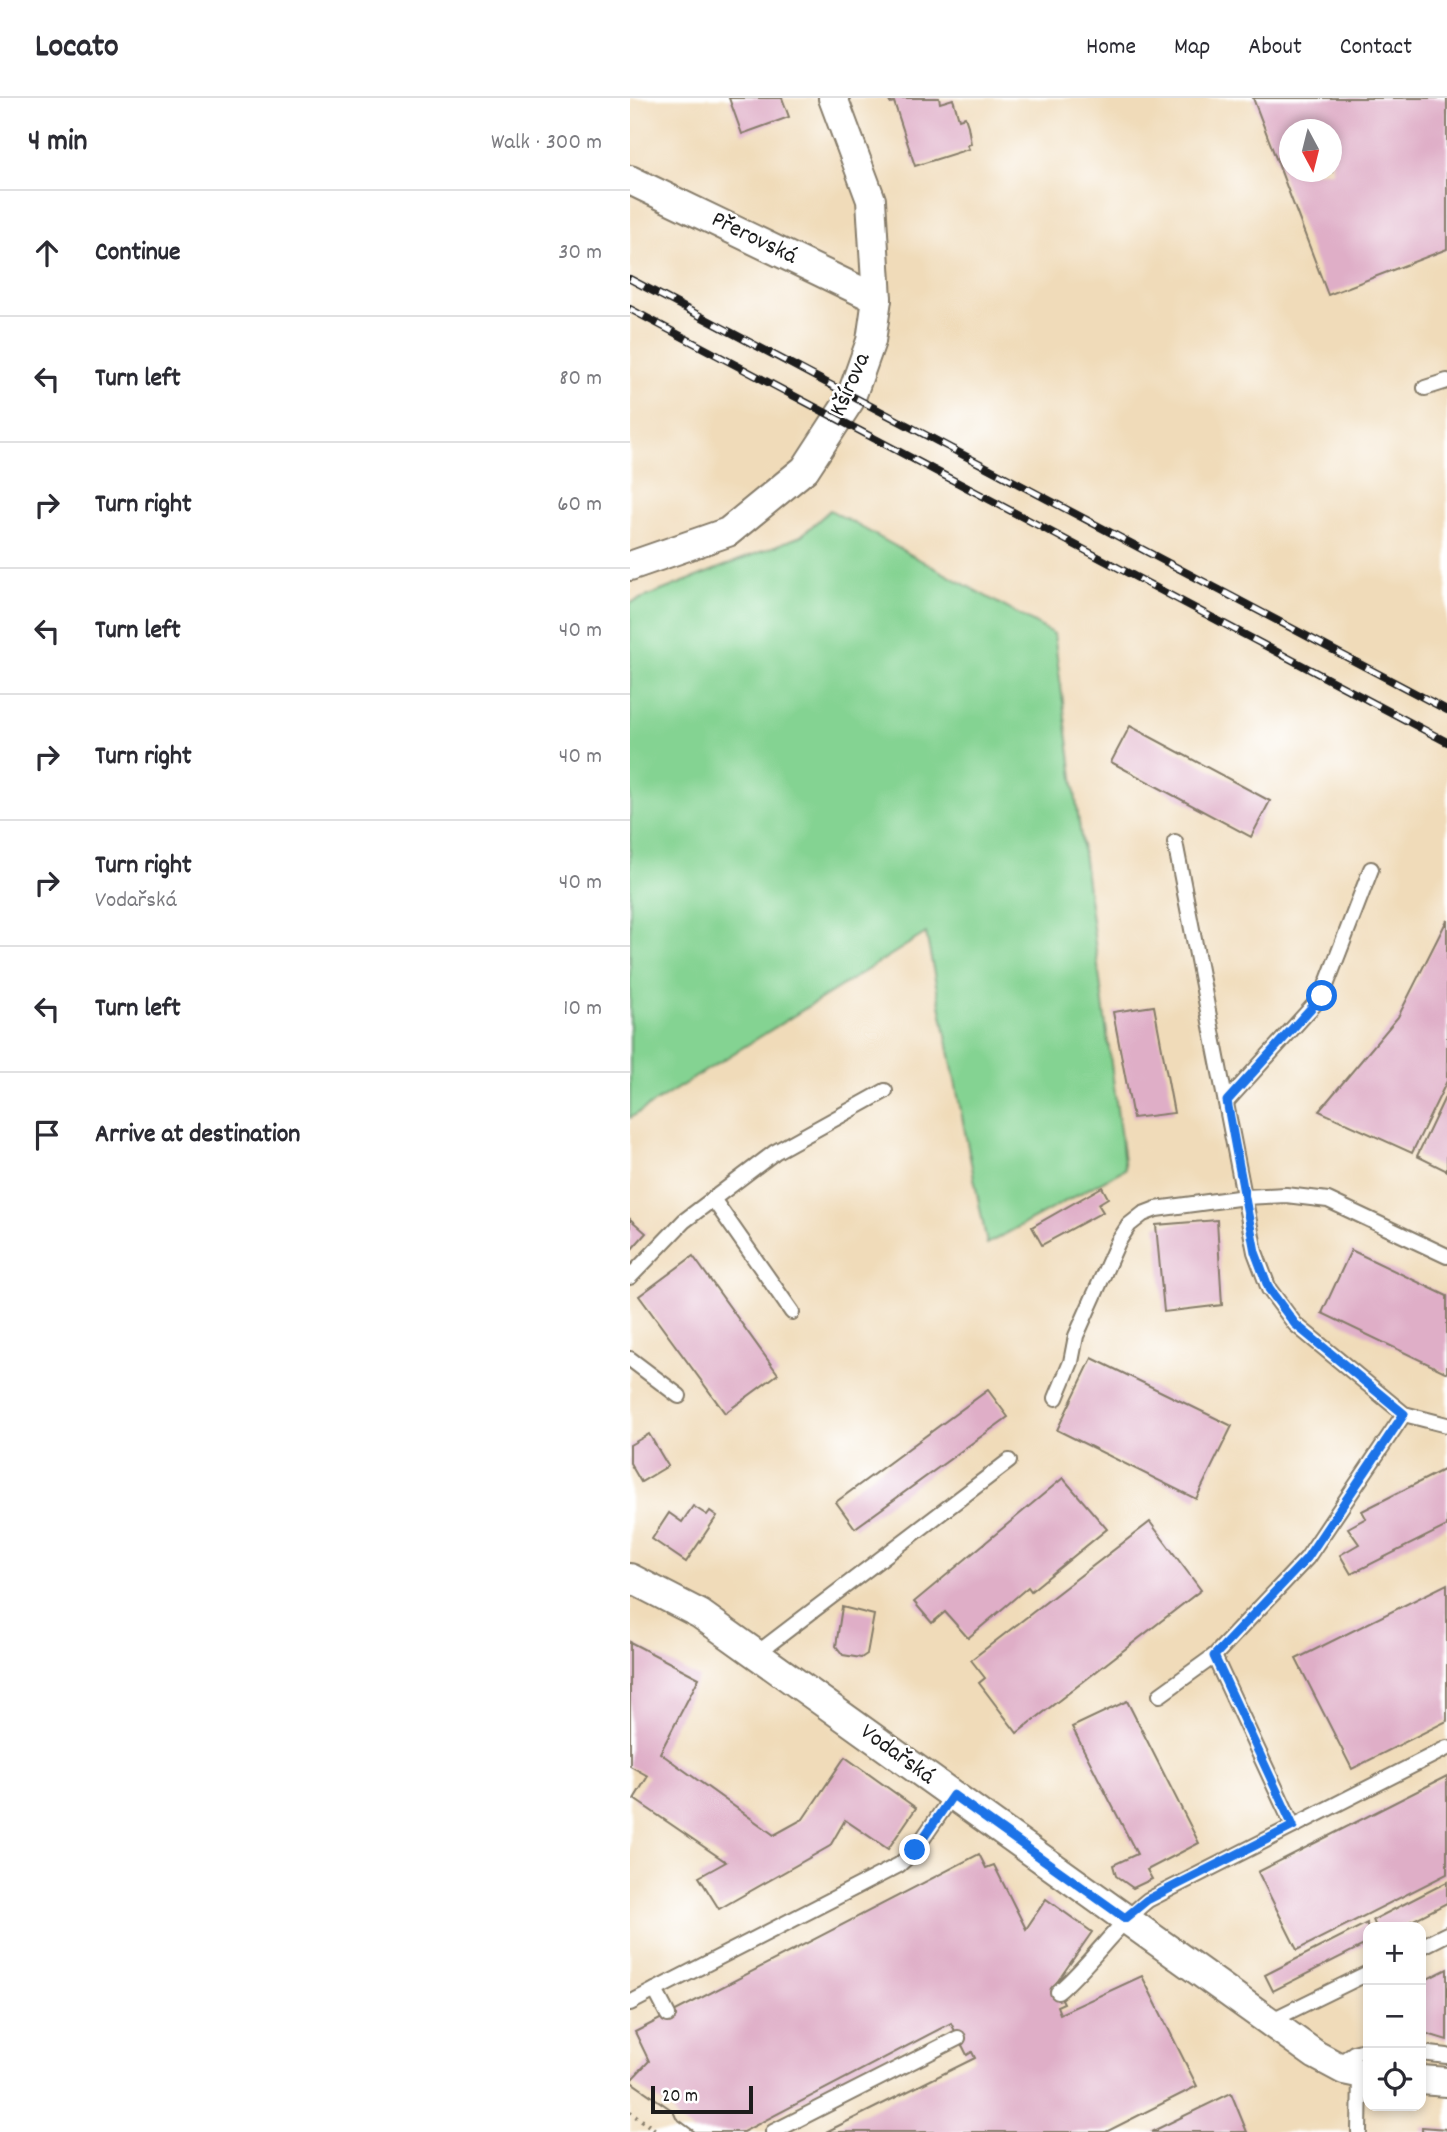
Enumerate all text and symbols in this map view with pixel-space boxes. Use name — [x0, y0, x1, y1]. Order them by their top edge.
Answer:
text: Locato — [35, 25, 119, 72]
text: Home — [1086, 31, 1136, 65]
text: Map — [1174, 31, 1210, 65]
text: About — [1248, 31, 1302, 65]
text: Contact — [1340, 31, 1412, 65]
north arrow — [1279, 119, 1342, 182]
text: 4 min — [28, 122, 87, 165]
text: Walk · 300 m — [491, 127, 602, 160]
street label: Přerovská — [705, 204, 803, 274]
icon: ahead — [28, 234, 66, 272]
text: Continue — [95, 235, 180, 272]
text: 30 m — [558, 237, 602, 270]
street label: Kšírova — [822, 347, 880, 422]
icon: left — [28, 360, 66, 398]
text: Turn left — [95, 361, 181, 398]
text: 80 m — [559, 363, 602, 396]
icon: right — [28, 486, 66, 524]
text: Turn right — [95, 487, 192, 524]
text: 60 m — [557, 489, 602, 522]
icon: left — [28, 612, 66, 650]
text: Turn left — [95, 613, 181, 650]
text: 40 m — [559, 615, 602, 648]
icon: right — [28, 738, 66, 776]
text: Turn right — [95, 739, 192, 776]
text: 40 m — [559, 741, 602, 774]
text: Turn right — [95, 848, 192, 885]
icon: right — [28, 864, 66, 902]
text: 40 m — [559, 867, 602, 900]
text: Vodařská — [95, 885, 177, 918]
route start — [1306, 980, 1337, 1011]
icon: left — [28, 990, 66, 1028]
text: Turn left — [95, 991, 181, 1028]
text: 10 m — [563, 993, 602, 1026]
icon: arrive — [28, 1116, 66, 1154]
text: Arrive at destination — [95, 1117, 300, 1154]
street label: Vodařská — [852, 1716, 942, 1794]
route end — [899, 1834, 930, 1865]
map controls — [1363, 1922, 1426, 2111]
button: + — [1363, 1922, 1426, 1985]
button: − — [1363, 1985, 1426, 2048]
button: locate — [1363, 2048, 1426, 2111]
scale bar — [651, 2083, 752, 2115]
text: 20 m — [662, 2084, 698, 2111]

